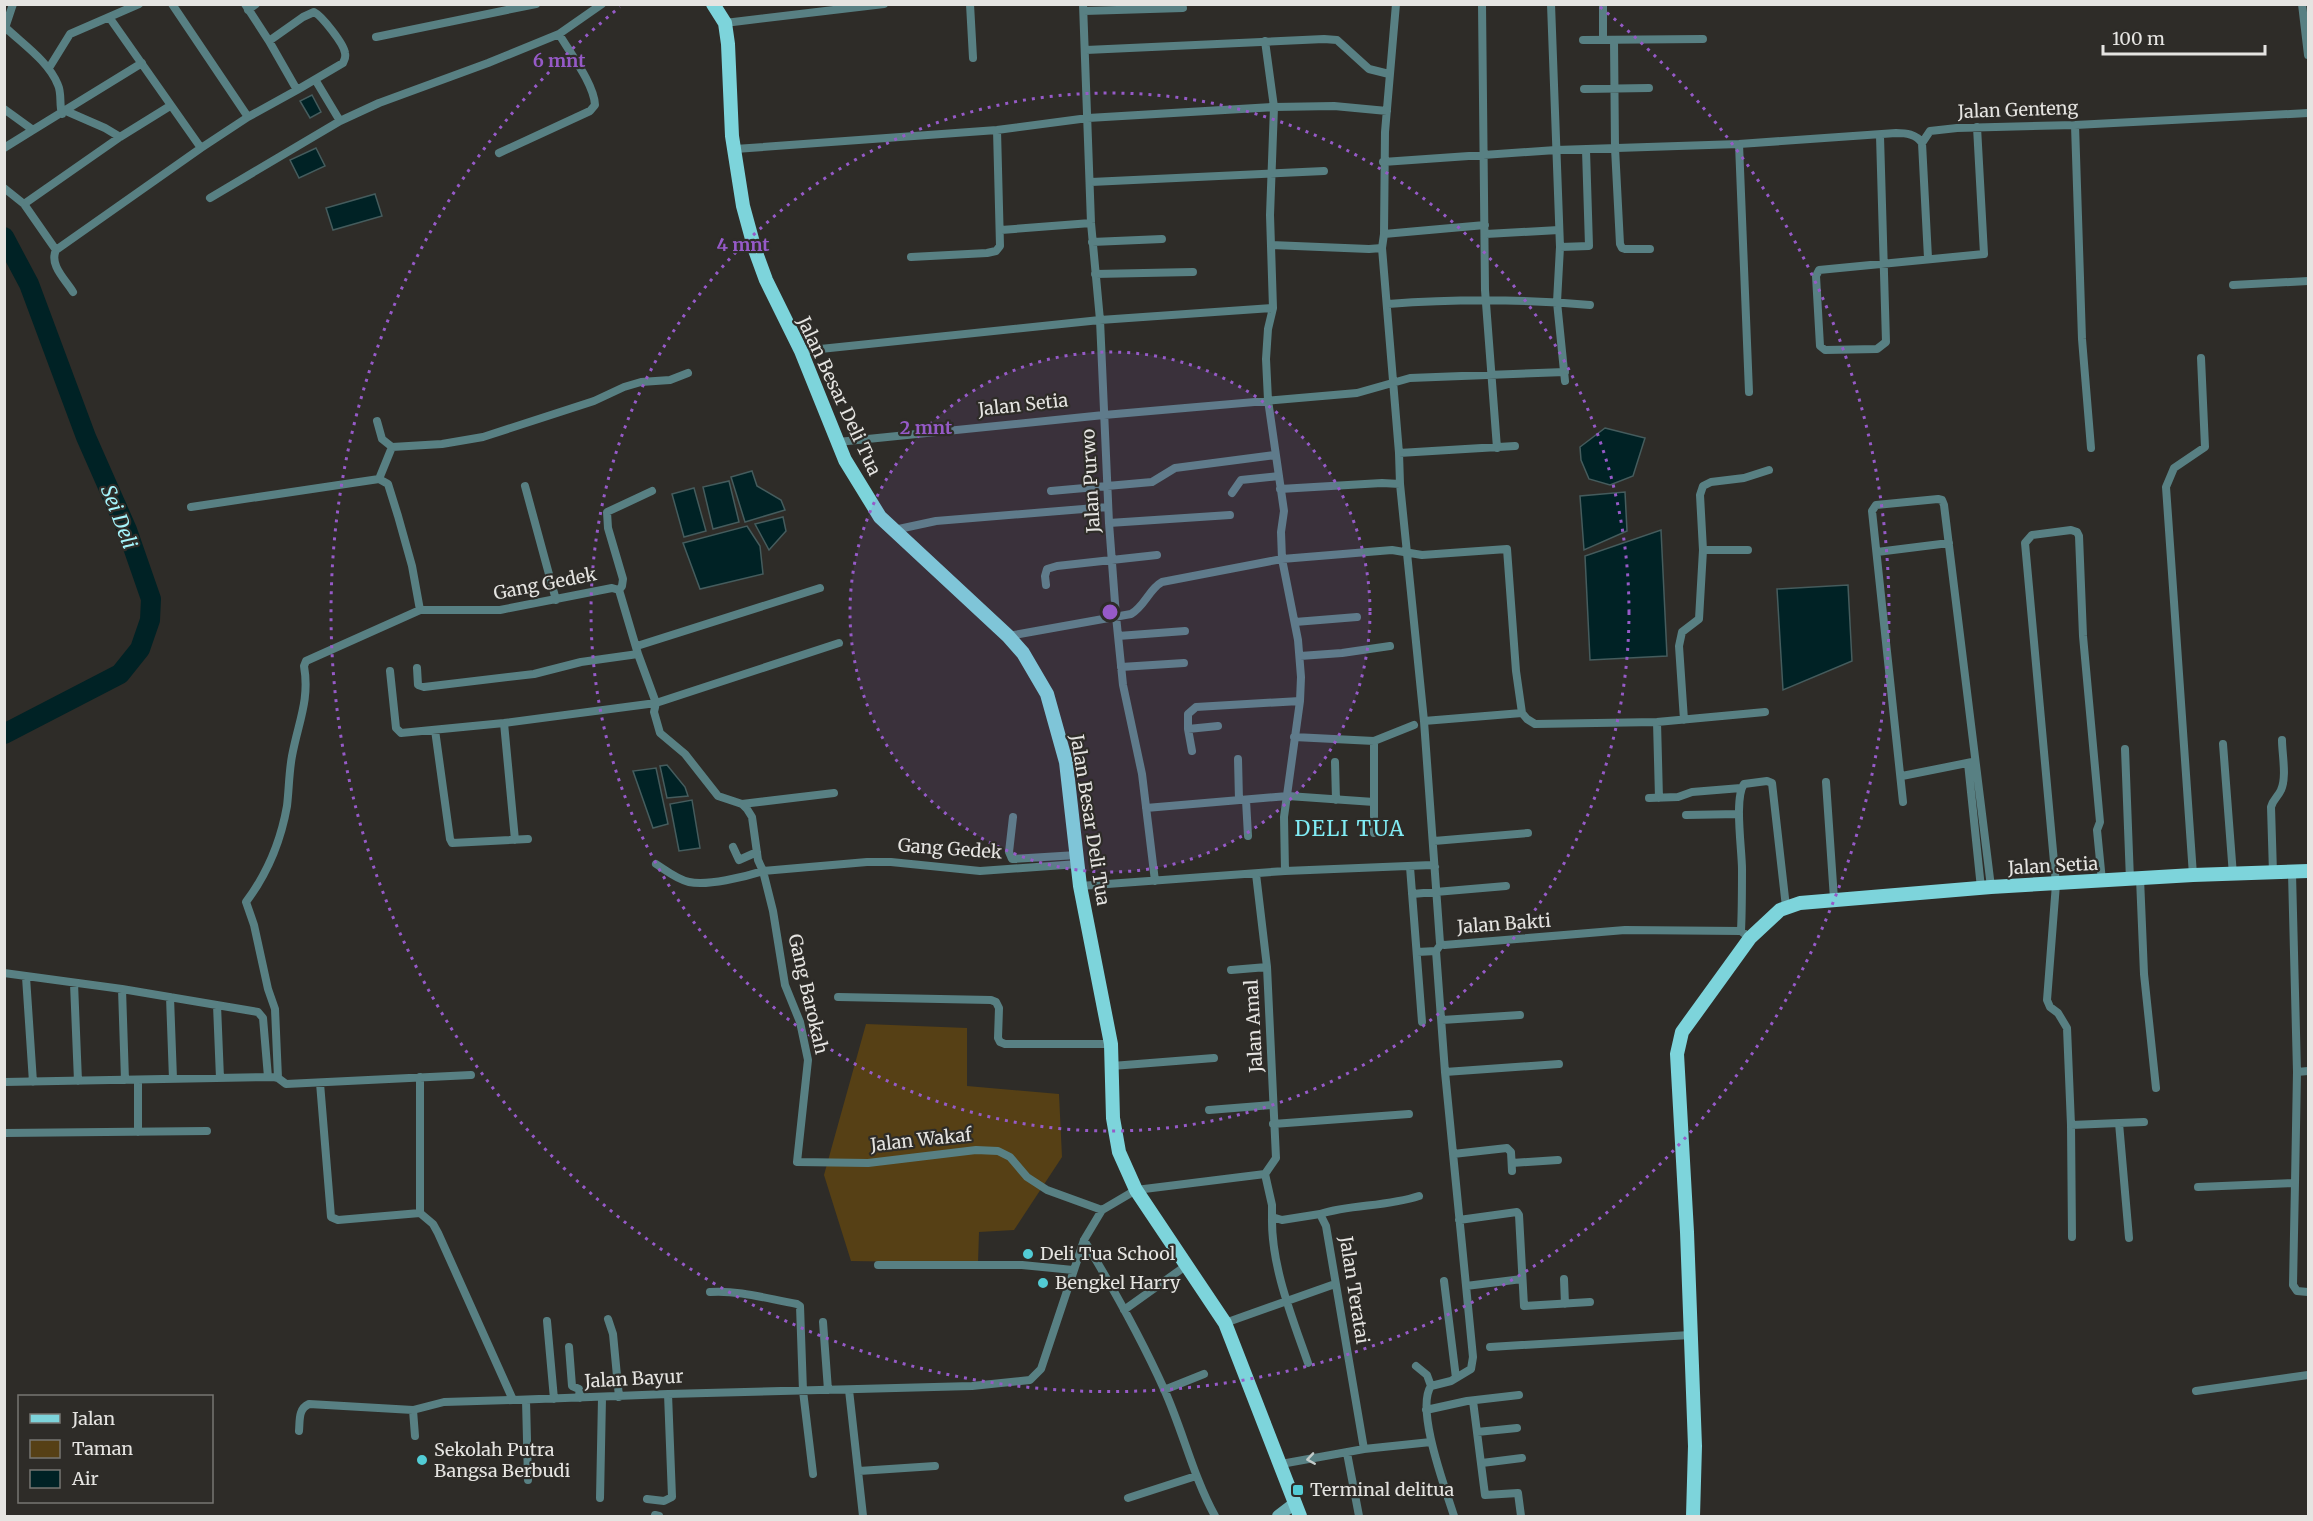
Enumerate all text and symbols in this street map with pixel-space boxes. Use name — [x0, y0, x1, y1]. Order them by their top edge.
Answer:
scale bar — [2103, 18, 2265, 56]
text: 100 m — [2112, 27, 2165, 50]
text: 6 mnt — [533, 49, 586, 72]
street label: Jalan Genteng — [1956, 96, 2079, 123]
text: 4 mnt — [716, 233, 770, 256]
street label: Jalan Besar Deli Tua — [792, 312, 887, 479]
street label: Jalan Setia — [976, 388, 1069, 421]
text: 2 mnt — [900, 416, 953, 439]
street label: Jalan Purwo — [1076, 428, 1105, 535]
water label: Sei Deli — [96, 481, 143, 552]
street label: Gang Gedek — [491, 562, 599, 605]
centre of rings — [1100, 602, 1120, 622]
street label: Jalan Besar Deli Tua — [1065, 732, 1115, 907]
district label: DELI TUA — [1295, 815, 1405, 842]
street label: Gang Gedek — [897, 833, 1004, 864]
street label: Jalan Setia — [2006, 852, 2099, 879]
street label: Jalan Bakti — [1455, 909, 1552, 938]
street label: Gang Barokah — [783, 932, 833, 1056]
street label: Jalan Amal — [1240, 978, 1267, 1074]
street label: Jalan Wakaf — [868, 1123, 974, 1156]
street label: Jalan Teratai — [1334, 1233, 1374, 1346]
place label: Deli Tua School — [1040, 1242, 1176, 1265]
marker: Deli Tua School — [1021, 1247, 1035, 1261]
place label: Bengkel Harry — [1055, 1271, 1181, 1294]
marker: Bengkel Harry — [1036, 1276, 1050, 1290]
street label: Jalan Bayur — [583, 1364, 684, 1393]
legend — [18, 1395, 213, 1503]
text: Jalan — [71, 1407, 115, 1430]
text: Taman — [72, 1437, 133, 1460]
place label: Sekolah Putra Bangsa Berbudi — [434, 1438, 571, 1482]
one-way arrow — [1306, 1452, 1316, 1465]
marker: Sekolah Putra Bangsa Berbudi — [415, 1453, 429, 1467]
text: Air — [71, 1467, 99, 1490]
place label: Terminal delitua — [1310, 1478, 1455, 1501]
marker: Terminal delitua — [1291, 1483, 1305, 1497]

